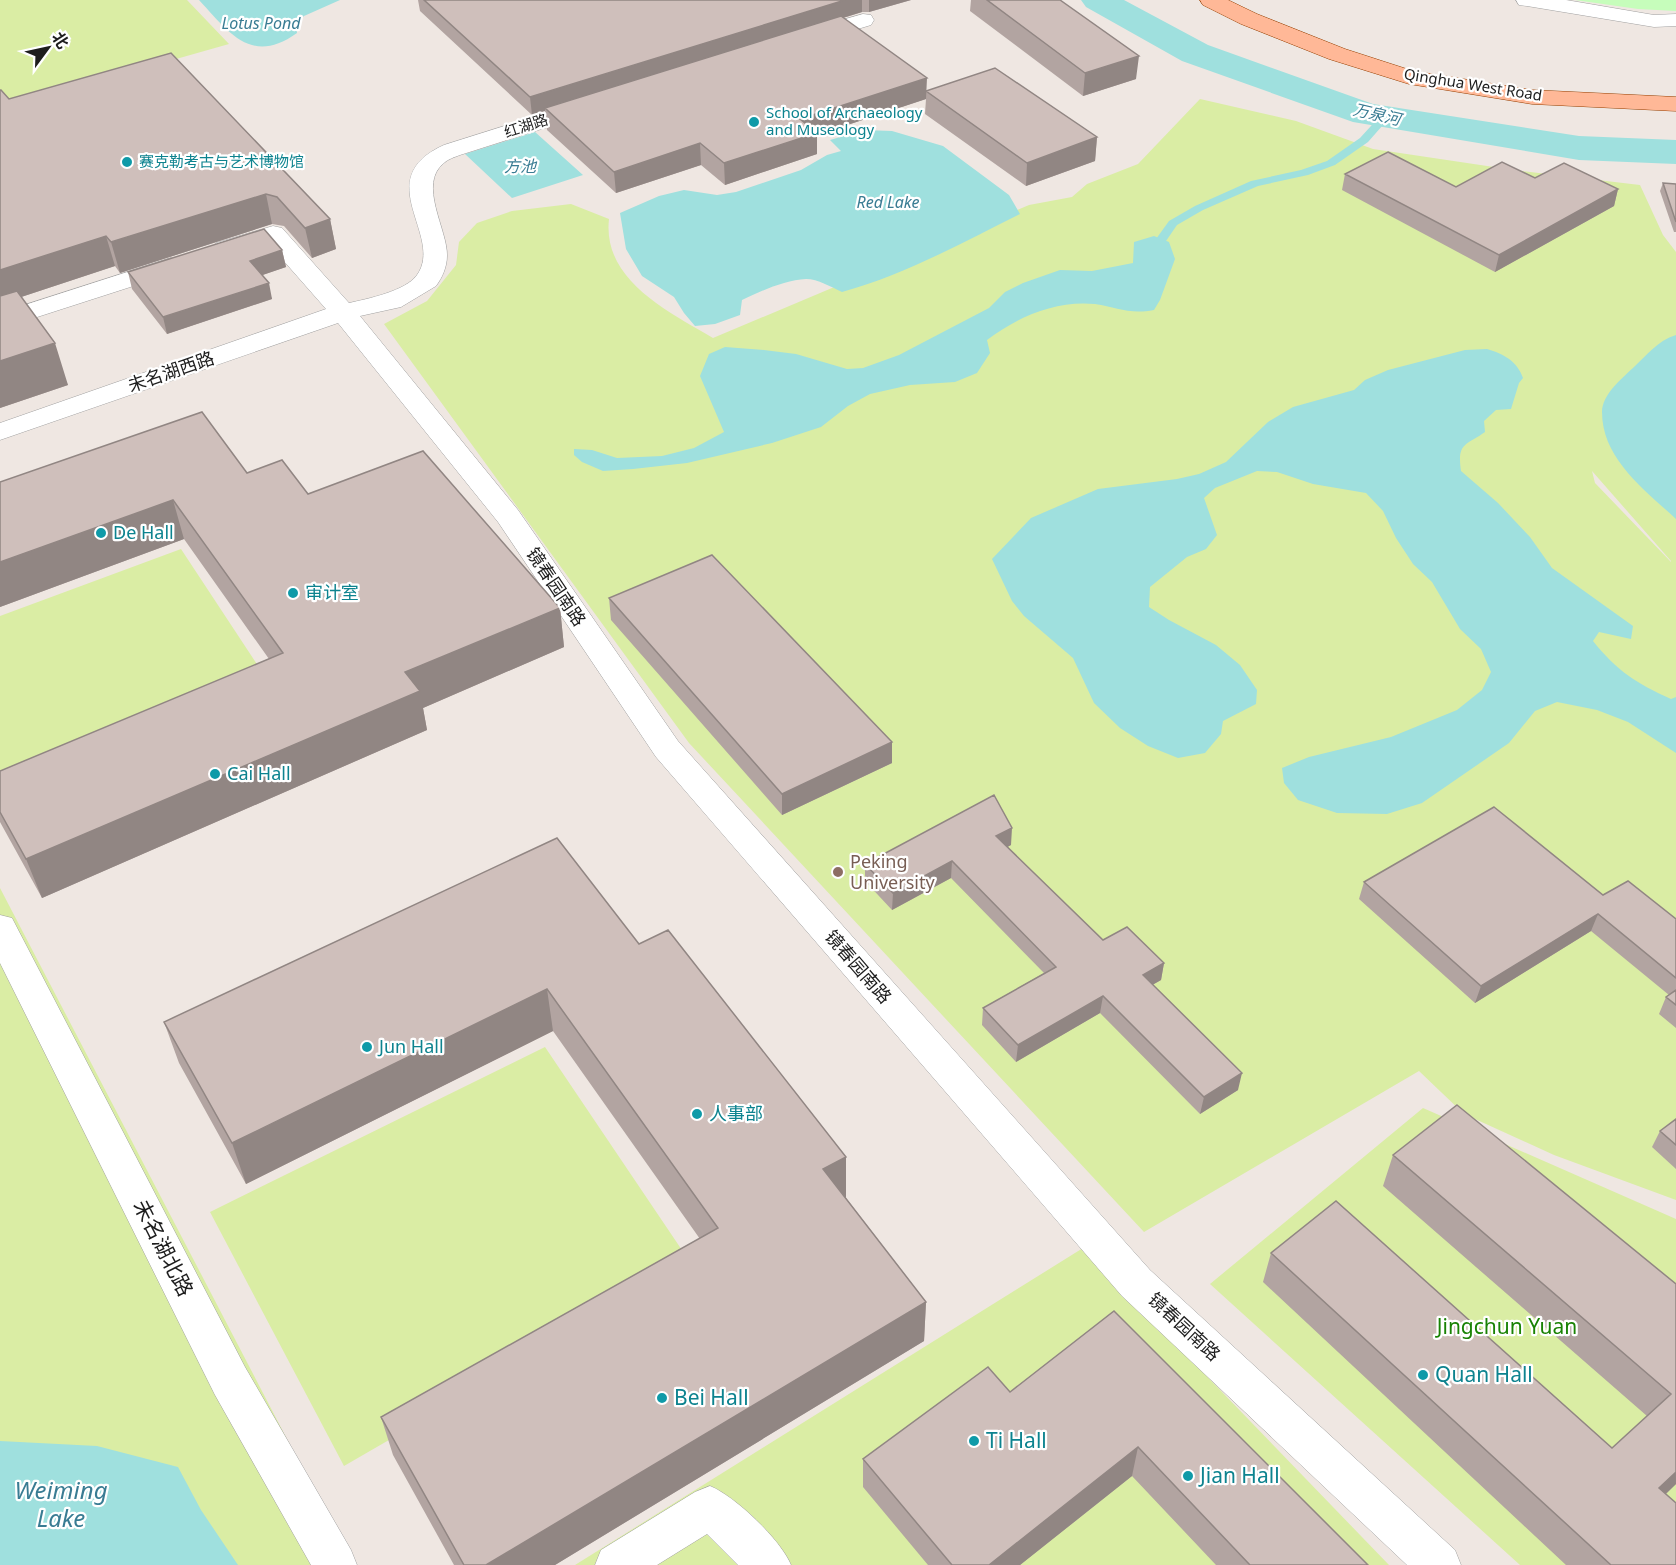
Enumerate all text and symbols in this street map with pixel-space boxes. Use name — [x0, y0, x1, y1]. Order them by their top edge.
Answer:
water label: Lotus Pond — [222, 12, 301, 34]
north arrow — [18, 18, 78, 78]
text: 北 — [47, 27, 74, 53]
street label: Qinghua West Road — [1403, 63, 1544, 105]
water label: 万泉河 — [1351, 98, 1406, 131]
place label: School of Archaeology and Museology — [766, 102, 923, 139]
street label: 红湖路 — [501, 109, 550, 142]
marker: School of Archaeology and Museology — [747, 115, 761, 129]
place label: 赛克勒考古与艺术博物馆 — [139, 151, 304, 171]
marker: 赛克勒考古与艺术博物馆 — [120, 155, 134, 169]
water label: 方池 — [504, 155, 538, 177]
water label: Red Lake — [857, 191, 919, 213]
street label: 未名湖西路 — [124, 345, 217, 397]
place label: De Hall — [113, 520, 174, 544]
marker: De Hall — [94, 526, 108, 540]
street label: 镜春园南路 — [522, 542, 592, 630]
place label: 审计室 — [305, 580, 359, 604]
marker: 审计室 — [286, 586, 300, 600]
place label: Cai Hall — [227, 761, 291, 785]
marker: Cai Hall — [208, 767, 222, 781]
place label: Peking University — [850, 849, 935, 894]
marker: Peking University — [831, 865, 845, 879]
street label: 镜春园南路 — [820, 925, 897, 1008]
place label: Jun Hall — [377, 1034, 444, 1058]
marker: Jun Hall — [360, 1040, 374, 1054]
place label: 人事部 — [709, 1101, 763, 1125]
marker: 人事部 — [690, 1107, 704, 1121]
street label: 未名湖北路 — [128, 1194, 200, 1301]
street label: 镜春园南路 — [1144, 1287, 1226, 1366]
park label: Jingchun Yuan — [1435, 1312, 1577, 1340]
place label: Quan Hall — [1435, 1360, 1533, 1388]
marker: Quan Hall — [1416, 1368, 1430, 1382]
place label: Bei Hall — [674, 1383, 749, 1411]
marker: Bei Hall — [655, 1391, 669, 1405]
place label: Ti Hall — [986, 1426, 1047, 1454]
marker: Ti Hall — [967, 1434, 981, 1448]
place label: Jian Hall — [1198, 1461, 1280, 1489]
marker: Jian Hall — [1181, 1469, 1195, 1483]
water label: Weiming Lake — [14, 1473, 108, 1534]

